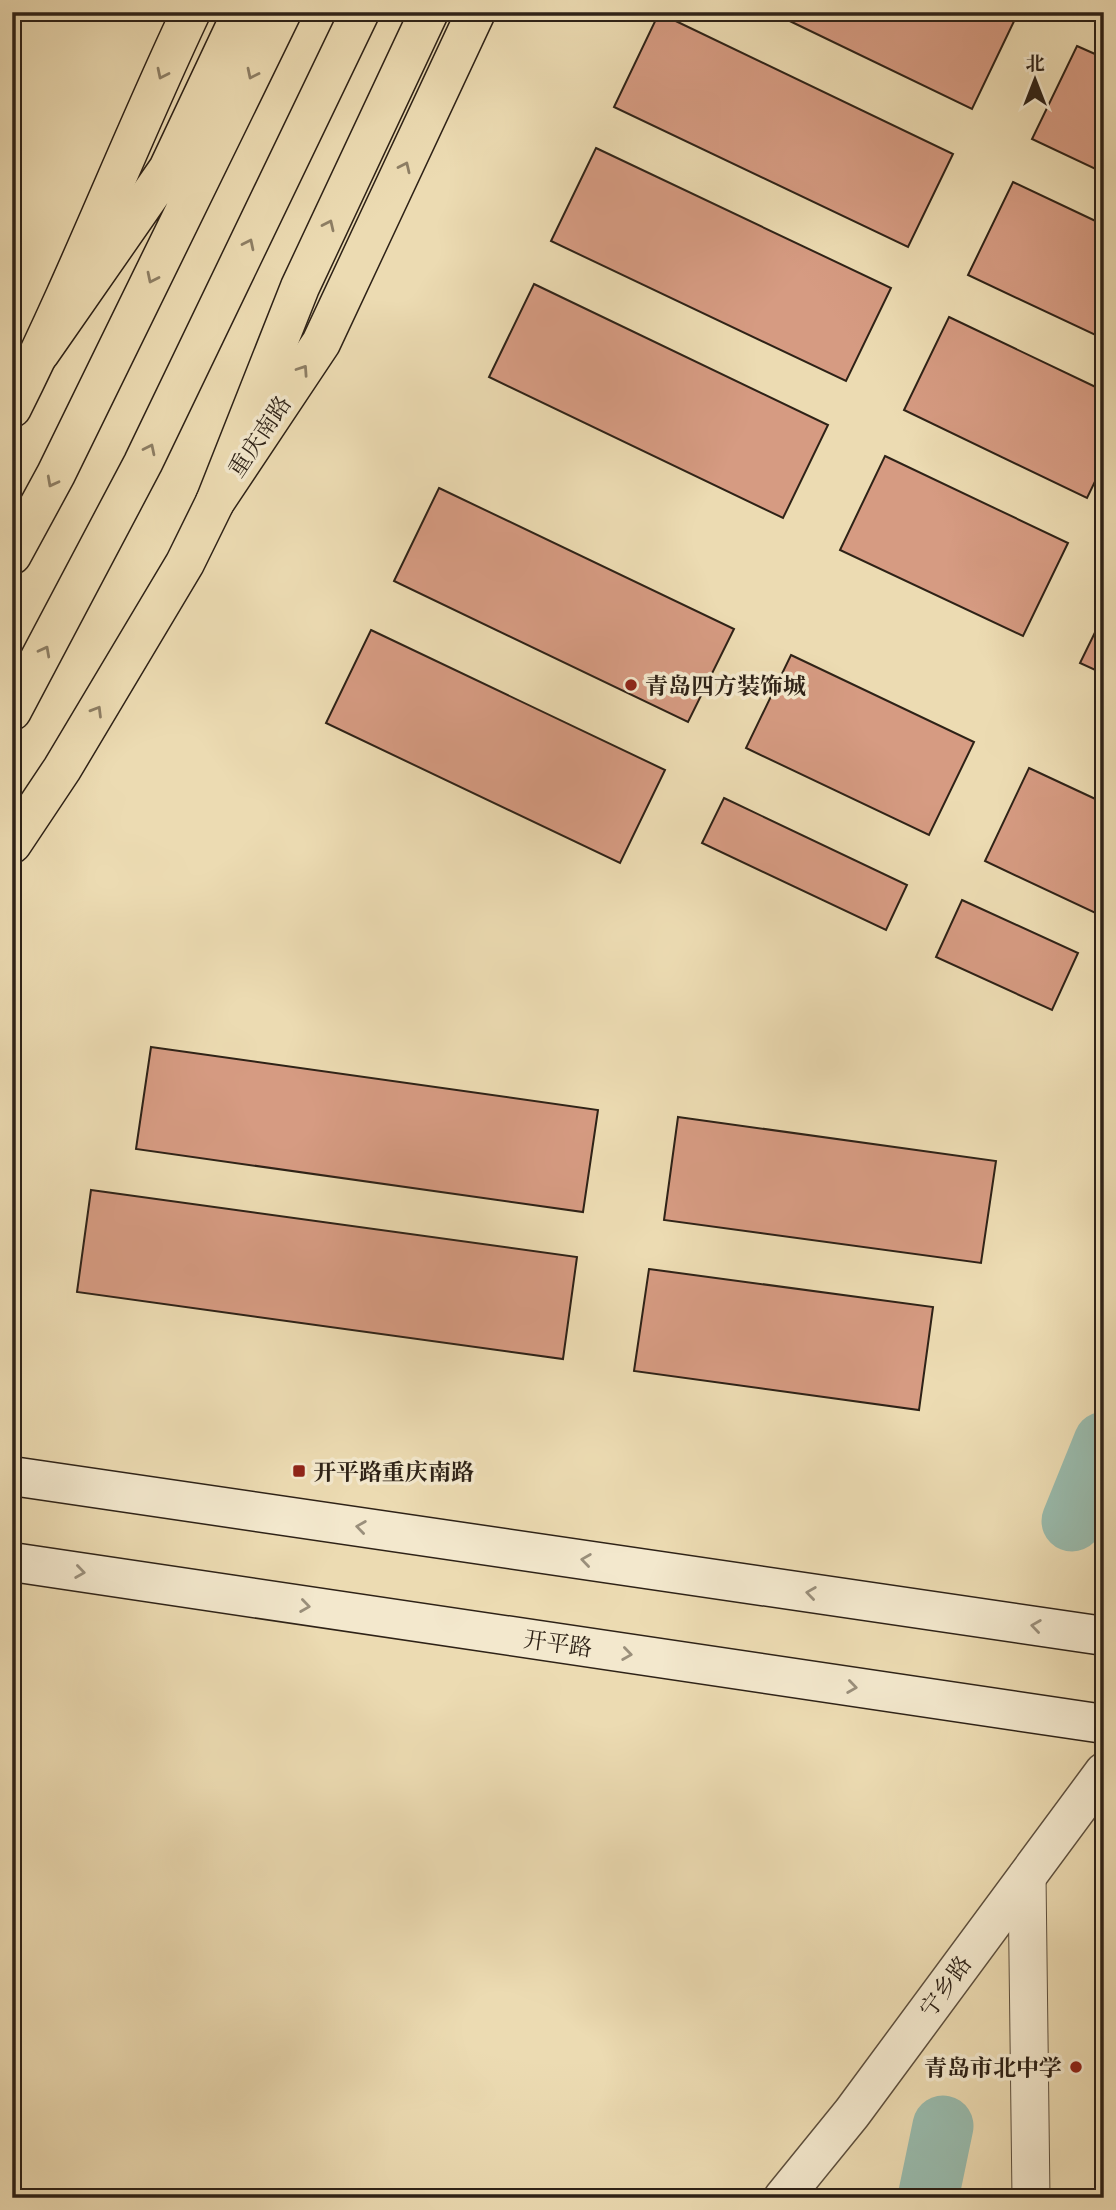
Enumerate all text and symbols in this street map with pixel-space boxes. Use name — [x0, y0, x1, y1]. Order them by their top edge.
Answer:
north arrow — [1000, 46, 1070, 116]
text: 北 — [1025, 49, 1045, 77]
one-way arrow — [156, 67, 170, 79]
one-way arrow — [246, 67, 260, 79]
one-way arrow — [397, 161, 411, 174]
one-way arrow — [321, 220, 335, 232]
one-way arrow — [240, 239, 254, 251]
one-way arrow — [147, 271, 161, 283]
one-way arrow — [295, 364, 308, 377]
street label: 重庆南路 — [220, 389, 298, 483]
one-way arrow — [142, 444, 156, 456]
one-way arrow — [47, 475, 60, 488]
one-way arrow — [36, 645, 50, 658]
place label: 青岛四方装饰城 — [645, 669, 806, 702]
marker: 青岛四方装饰城 — [623, 677, 639, 693]
one-way arrow — [89, 705, 102, 718]
place label: 开平路重庆南路 — [313, 1455, 474, 1488]
marker: 开平路重庆南路 — [291, 1463, 307, 1479]
one-way arrow — [355, 1520, 367, 1535]
one-way arrow — [580, 1553, 592, 1568]
one-way arrow — [74, 1565, 86, 1580]
one-way arrow — [805, 1586, 817, 1601]
one-way arrow — [299, 1598, 311, 1613]
one-way arrow — [1030, 1619, 1042, 1634]
street label: 开平路 — [522, 1622, 594, 1664]
one-way arrow — [621, 1646, 633, 1661]
one-way arrow — [846, 1679, 858, 1694]
street label: 宁乡路 — [911, 1948, 979, 2024]
place label: 青岛市北中学 — [924, 2051, 1062, 2084]
marker: 青岛市北中学 — [1068, 2059, 1084, 2075]

